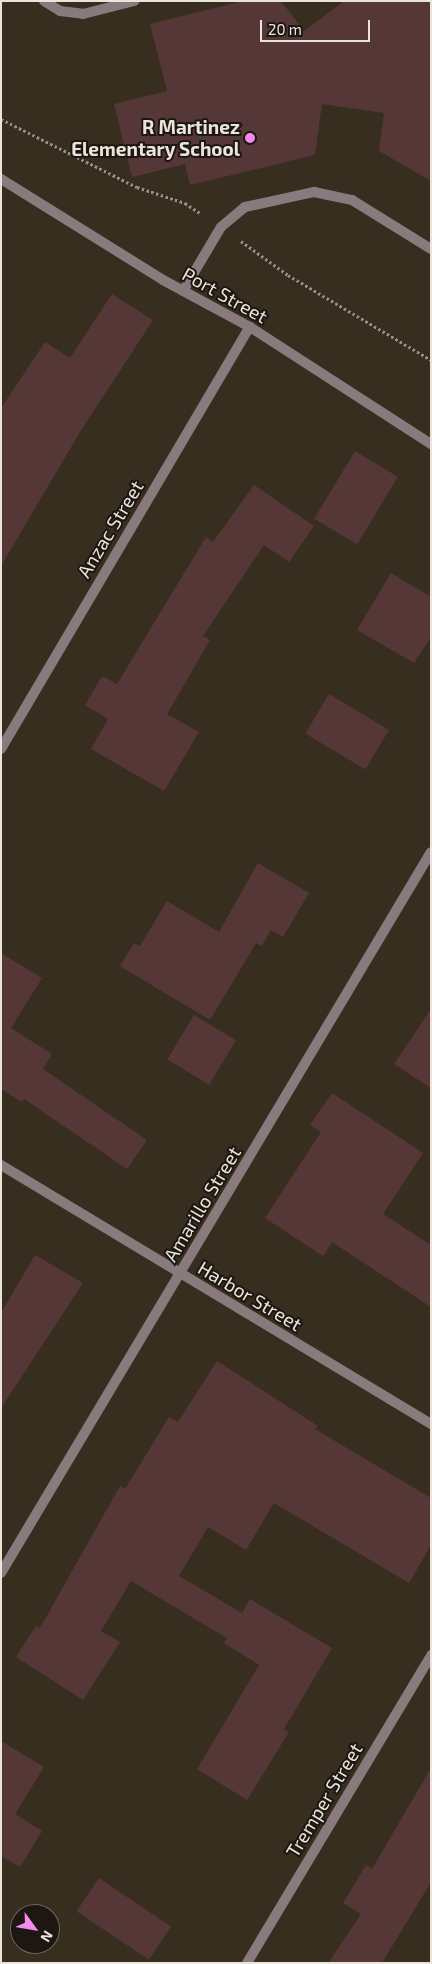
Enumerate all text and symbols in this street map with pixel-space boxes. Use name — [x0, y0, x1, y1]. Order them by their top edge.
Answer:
scale bar — [262, 10, 372, 42]
text: 20 m — [268, 20, 302, 38]
place label: R Martinez Elementary School — [71, 116, 240, 160]
marker: R Martinez Elementary School — [244, 132, 256, 144]
street label: Port Street — [178, 262, 272, 328]
street label: Anzac Street — [72, 476, 148, 582]
street label: Amarillo Street — [159, 1142, 245, 1266]
street label: Harbor Street — [194, 1256, 306, 1336]
street label: Tremper Street — [281, 1739, 367, 1861]
north arrow — [10, 1904, 60, 1954]
text: N — [37, 1928, 57, 1945]

